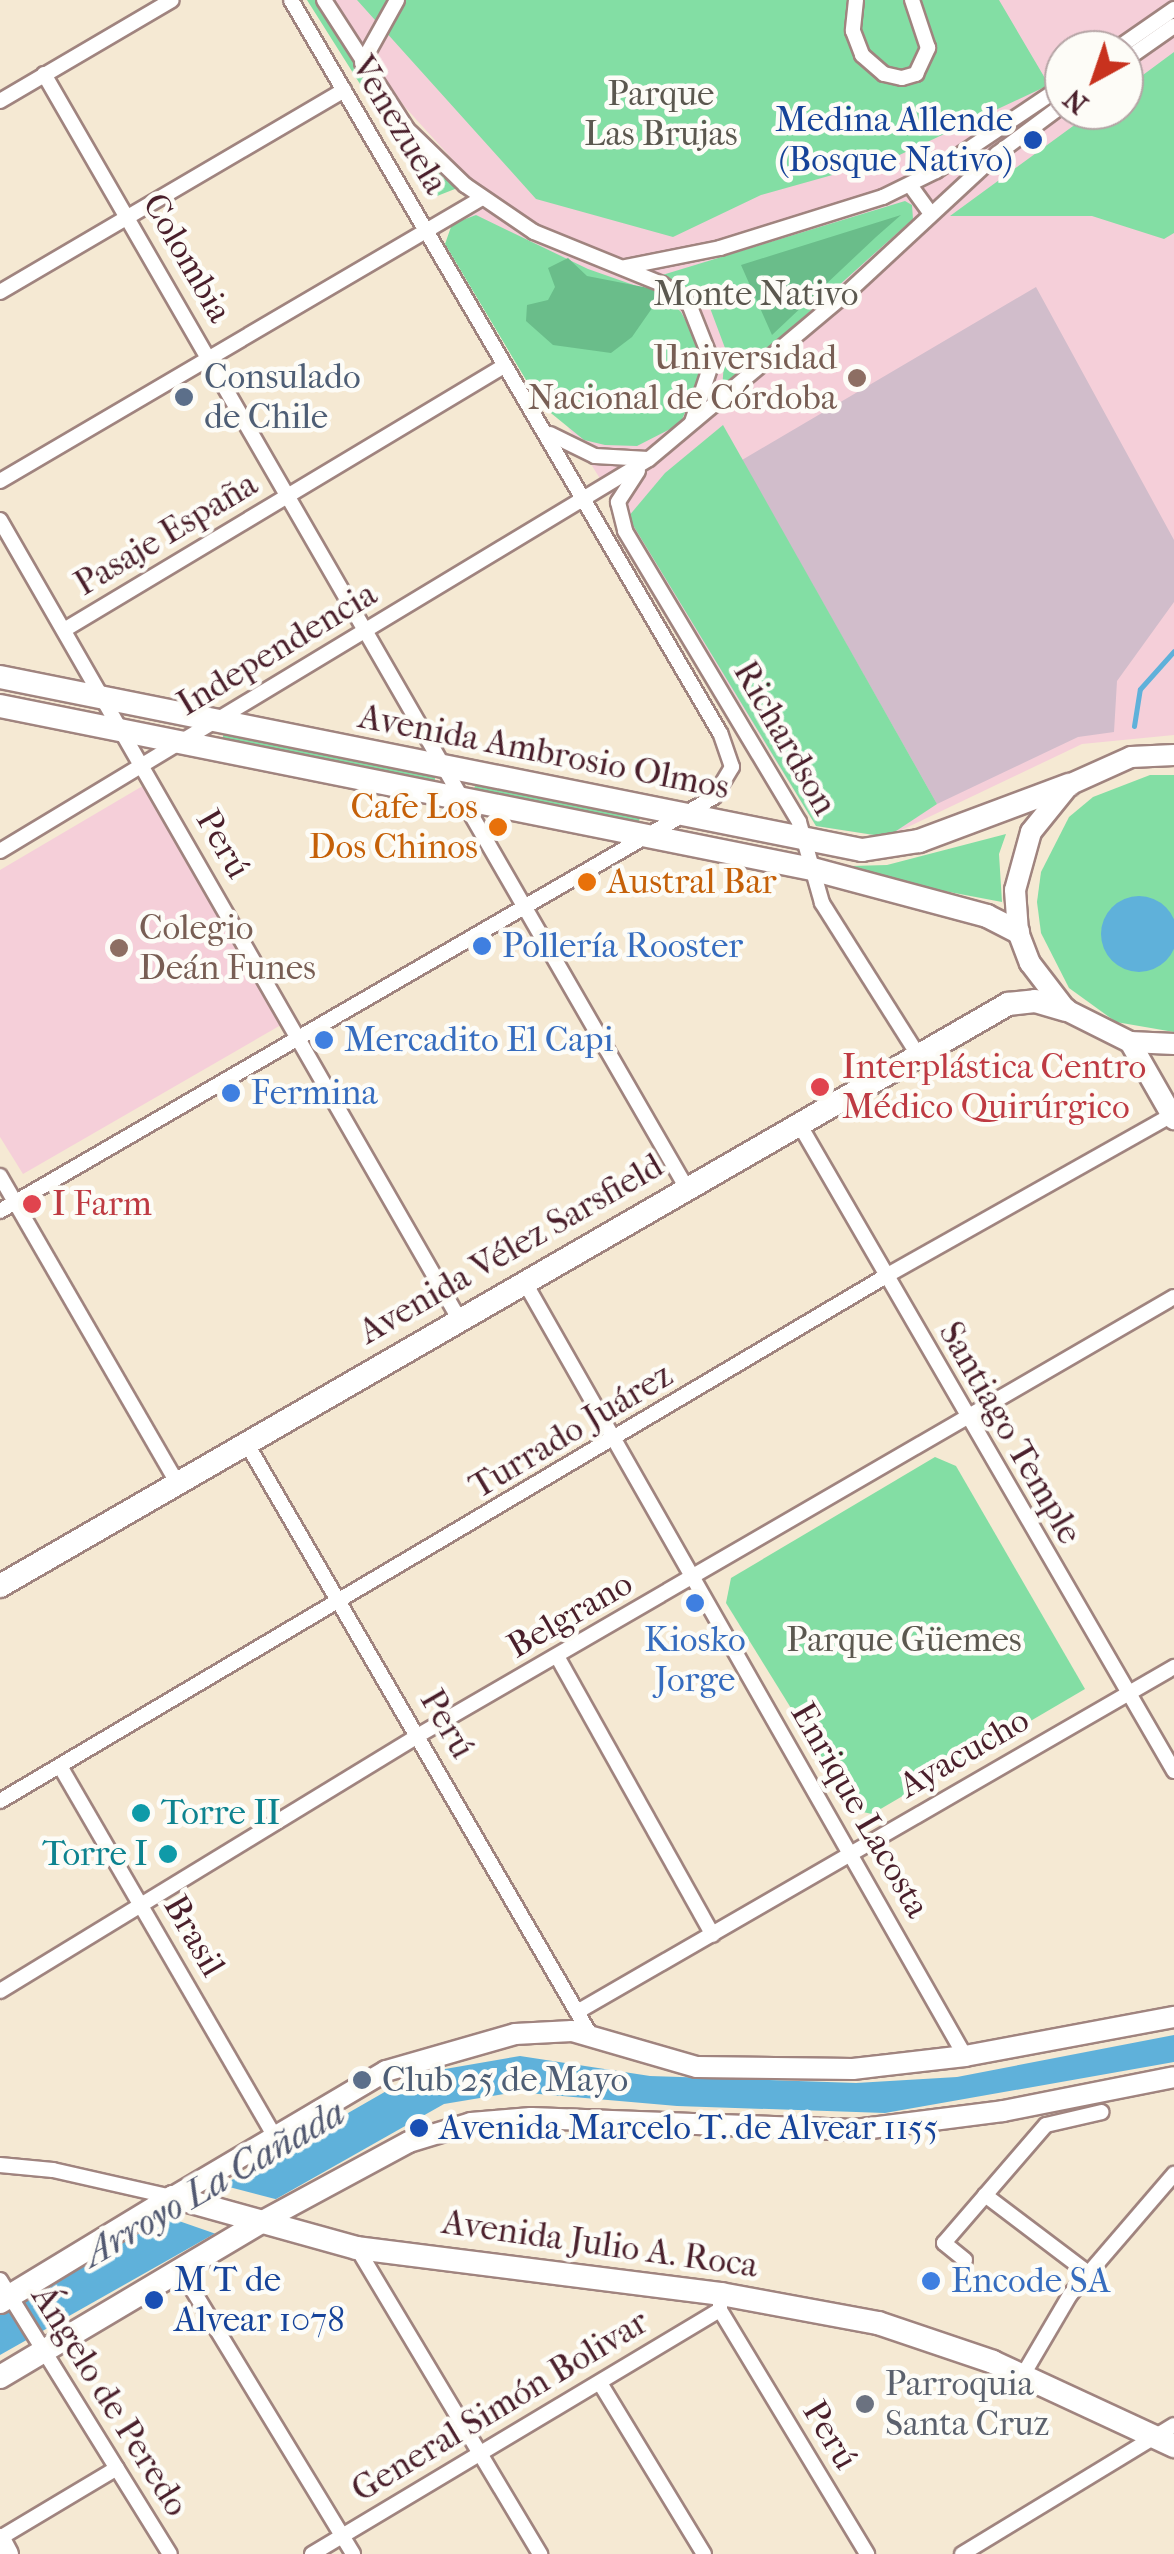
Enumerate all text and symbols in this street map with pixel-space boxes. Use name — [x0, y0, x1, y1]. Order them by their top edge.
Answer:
north arrow — [1044, 30, 1144, 130]
street label: Venezuela — [341, 48, 457, 202]
park label: Parque Las Brujas — [584, 73, 738, 155]
text: N — [1057, 82, 1094, 121]
place label: Medina Allende (Bosque Nativo) — [775, 99, 1013, 181]
marker: Medina Allende (Bosque Nativo) — [1022, 129, 1044, 151]
street label: Colombia — [133, 186, 241, 330]
park label: Monte Nativo — [653, 273, 859, 315]
place label: Universidad Nacional de Córdoba — [528, 337, 837, 419]
place label: Consulado de Chile — [204, 356, 361, 438]
marker: Universidad Nacional de Córdoba — [846, 367, 868, 389]
marker: Consulado de Chile — [173, 386, 195, 408]
street label: Pasaje España — [67, 463, 265, 605]
street label: Independencia — [170, 573, 384, 725]
street label: Richardson — [724, 654, 846, 822]
street label: Avenida Ambrosio Olmos — [355, 695, 733, 809]
place label: Cafe Los Dos Chinos — [309, 786, 478, 868]
street label: Perú — [187, 802, 259, 886]
marker: Cafe Los Dos Chinos — [487, 816, 509, 838]
place label: Austral Bar — [607, 861, 777, 903]
marker: Austral Bar — [576, 871, 598, 893]
place label: Colegio Deán Funes — [139, 907, 316, 989]
place label: Pollería Rooster — [502, 925, 743, 967]
marker: Pollería Rooster — [471, 935, 493, 957]
marker: Colegio Deán Funes — [108, 937, 130, 959]
place label: Mercadito El Capi — [344, 1019, 614, 1061]
marker: Mercadito El Capi — [313, 1029, 335, 1051]
place label: Interplástica Centro Médico Quirúrgico — [842, 1046, 1146, 1128]
place label: Fermina — [251, 1072, 378, 1114]
marker: Interplástica Centro Médico Quirúrgico — [807, 1074, 833, 1100]
marker: Fermina — [220, 1082, 242, 1104]
street label: Avenida Vélez Sarsfield — [351, 1145, 671, 1353]
place label: I Farm — [52, 1183, 152, 1225]
marker: I Farm — [21, 1193, 43, 1215]
street label: Santiago Temple — [929, 1314, 1091, 1552]
street label: Turrado Juárez — [462, 1354, 680, 1508]
street label: Belgrano — [500, 1562, 640, 1668]
marker: Kiosko Jorge — [684, 1592, 706, 1614]
place label: Kiosko Jorge — [644, 1619, 746, 1701]
park label: Parque Güemes — [786, 1619, 1022, 1661]
street label: Perú — [411, 1682, 483, 1766]
street label: Enrique Lacosta — [781, 1695, 939, 1925]
street label: Ayacucho — [891, 1699, 1037, 1807]
place label: Torre II — [161, 1792, 281, 1834]
marker: Torre II — [130, 1802, 152, 1824]
place label: Torre I — [42, 1833, 148, 1875]
marker: Torre I — [157, 1843, 179, 1865]
street label: Brasil — [154, 1888, 234, 1984]
place label: Club 25 de Mayo — [382, 2059, 628, 2101]
marker: Club 25 de Mayo — [351, 2069, 373, 2091]
water label: Arroyo La Cañada — [75, 2090, 353, 2276]
place label: Avenida Marcelo T. de Alvear 1155 — [439, 2107, 938, 2149]
marker: Avenida Marcelo T. de Alvear 1155 — [408, 2117, 430, 2139]
street label: Avenida Julio A. Roca — [439, 2201, 761, 2287]
place label: M T de Alvear 1078 — [174, 2259, 345, 2341]
place label: Encode SA — [951, 2260, 1110, 2302]
marker: Encode SA — [920, 2270, 942, 2292]
street label: Ángelo de Peredo — [22, 2278, 198, 2524]
marker: M T de Alvear 1078 — [143, 2289, 165, 2311]
street label: General Simón Bolivar — [344, 2301, 656, 2511]
place label: Parroquia Santa Cruz — [885, 2363, 1049, 2445]
street label: Perú — [793, 2393, 867, 2477]
marker: Parroquia Santa Cruz — [854, 2393, 876, 2415]

